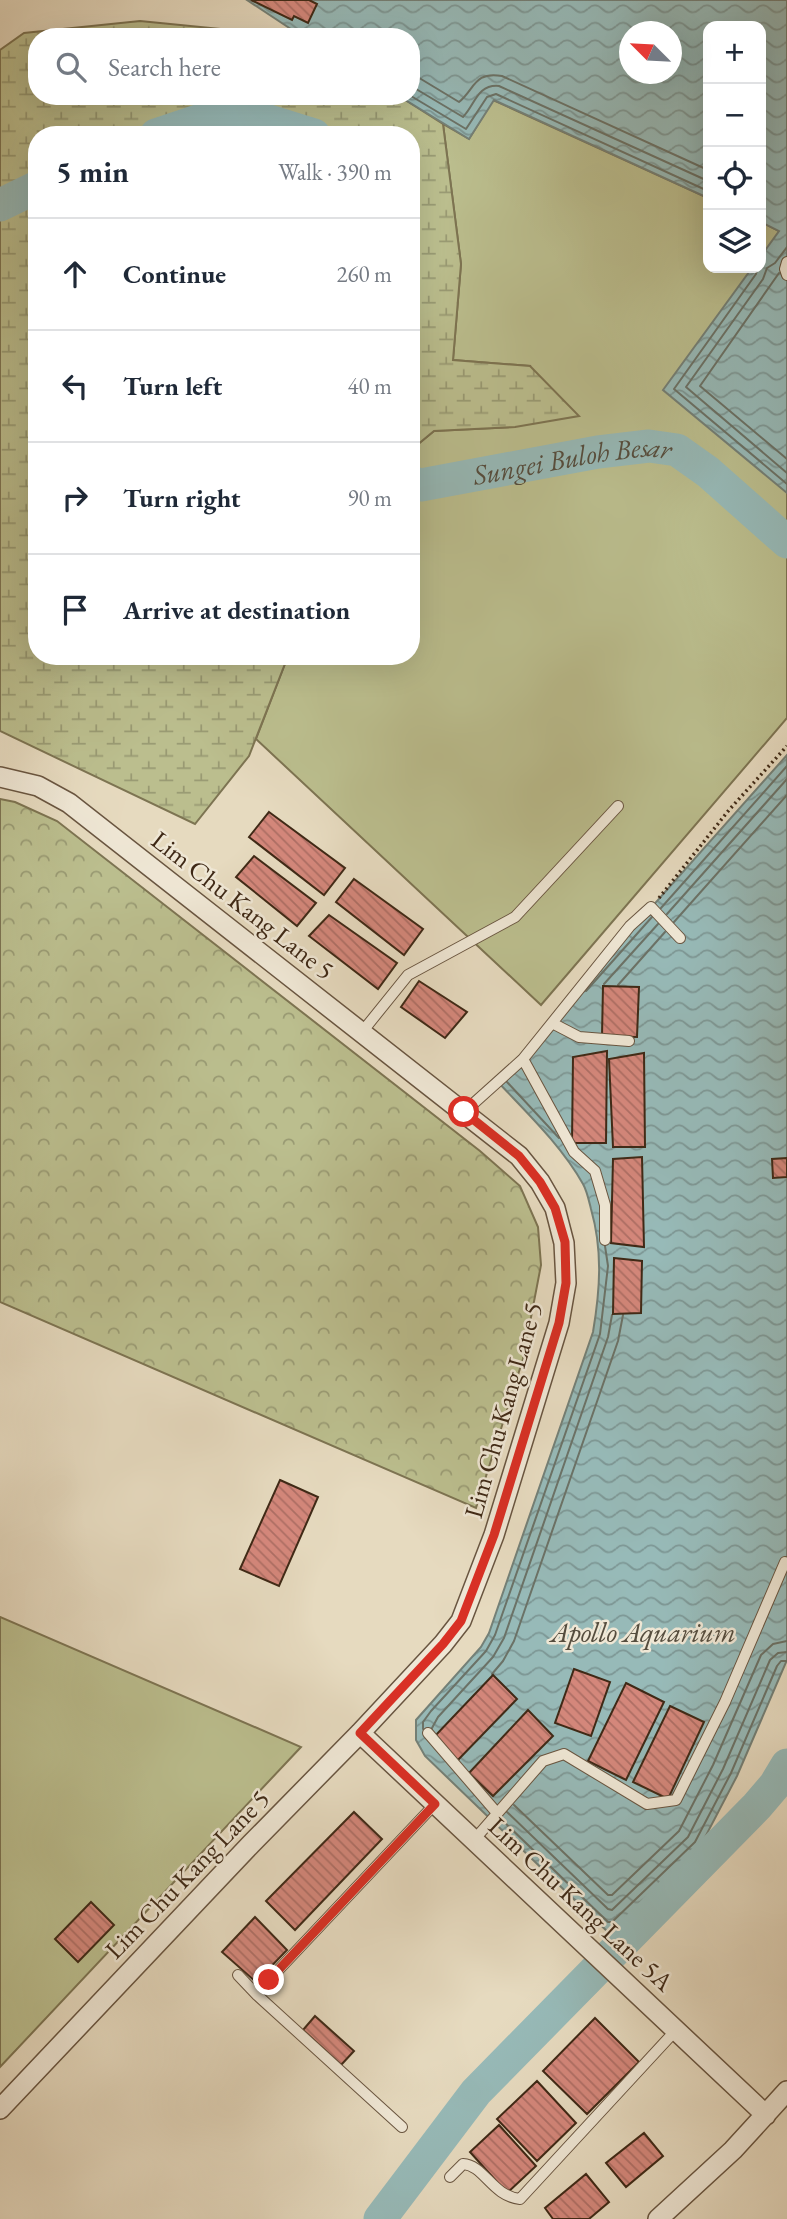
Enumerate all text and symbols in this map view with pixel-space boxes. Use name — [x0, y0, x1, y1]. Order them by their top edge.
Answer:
north arrow — [619, 21, 682, 84]
map controls — [703, 21, 766, 273]
button: + — [703, 21, 766, 84]
search box — [28, 28, 420, 105]
icon: search — [52, 48, 90, 86]
text: Search here — [108, 50, 221, 84]
button: − — [703, 84, 766, 147]
button: locate — [703, 147, 766, 210]
text: 5 min — [56, 152, 129, 191]
text: Walk · 390 m — [278, 157, 392, 187]
button: layers — [703, 210, 766, 273]
icon: ahead — [56, 255, 94, 293]
text: Continue — [123, 257, 226, 291]
text: 260 m — [336, 259, 392, 289]
icon: left — [56, 367, 94, 405]
text: Turn left — [123, 369, 222, 403]
text: 40 m — [347, 371, 392, 401]
water label: Sungei Buloh Besar — [469, 428, 675, 493]
icon: right — [56, 479, 94, 517]
text: Turn right — [123, 481, 241, 515]
text: 90 m — [347, 483, 392, 513]
icon: arrive — [56, 591, 94, 629]
text: Arrive at destination — [123, 593, 350, 627]
street label: Lim Chu Kang Lane 5 — [145, 823, 341, 987]
route start — [448, 1096, 479, 1127]
street label: Lim Chu Kang Lane 5 — [456, 1298, 550, 1522]
water label: Apollo Aquarium — [548, 1614, 736, 1651]
street label: Lim Chu Kang Lane 5 — [97, 1782, 277, 1966]
street label: Lim Chu Kang Lane 5A — [481, 1809, 682, 1999]
route end — [253, 1964, 284, 1995]

